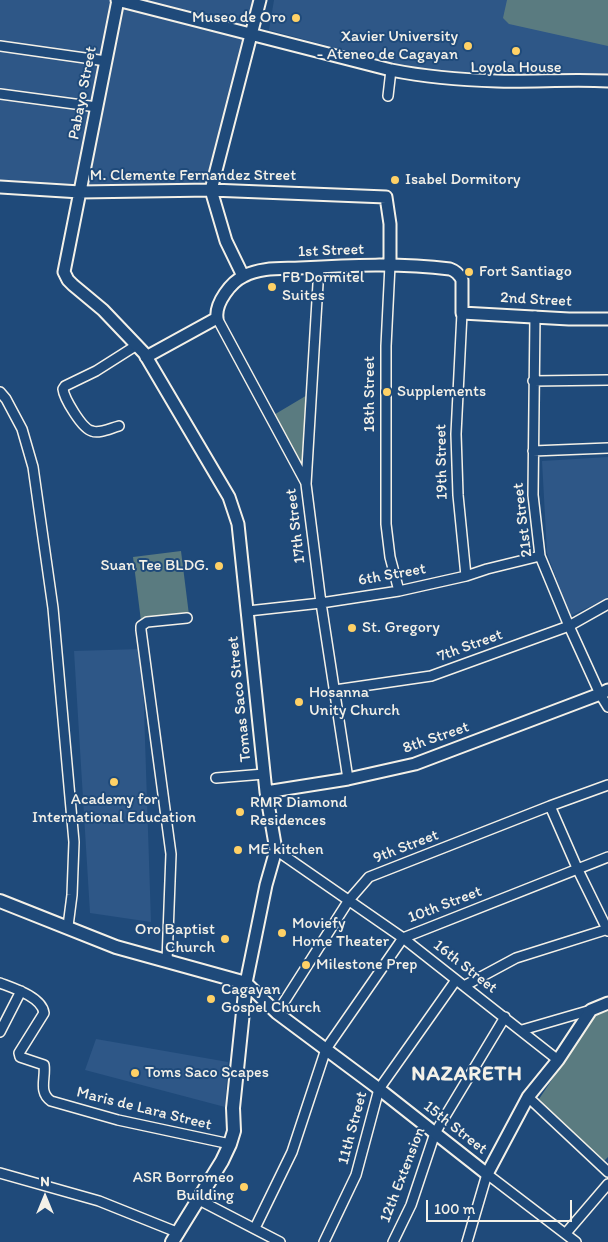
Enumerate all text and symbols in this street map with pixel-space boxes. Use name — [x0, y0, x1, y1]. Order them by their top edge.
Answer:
place label: Museo de Oro — [192, 8, 286, 28]
marker: Museo de Oro — [290, 12, 302, 24]
place label: Xavier University - Ateneo de Cagayan — [317, 27, 458, 65]
marker: Xavier University - Ateneo de Cagayan — [462, 40, 474, 52]
street label: Pabayo Street — [65, 45, 101, 141]
marker: Loyola House — [510, 45, 522, 57]
place label: Loyola House — [470, 58, 562, 78]
street label: M. Clemente Fernandez Street — [90, 166, 296, 186]
place label: Isabel Dormitory — [405, 170, 521, 190]
marker: Isabel Dormitory — [389, 174, 401, 186]
street label: 1st Street — [297, 240, 365, 262]
place label: Fort Santiago — [479, 262, 572, 282]
marker: Fort Santiago — [463, 266, 475, 278]
place label: FB Dormitel Suites — [282, 268, 364, 306]
marker: FB Dormitel Suites — [266, 281, 278, 293]
street label: 2nd Street — [500, 289, 572, 311]
street label: 18th Street — [360, 356, 380, 432]
place label: Supplements — [397, 382, 486, 402]
marker: Supplements — [381, 386, 393, 398]
street label: 19th Street — [432, 424, 452, 500]
street label: 21st Street — [509, 482, 537, 558]
street label: 17th Street — [282, 487, 310, 565]
place label: Suan Tee BLDG. — [100, 556, 209, 576]
marker: Suan Tee BLDG. — [213, 560, 225, 572]
street label: 6th Street — [357, 560, 427, 590]
place label: St. Gregory — [362, 618, 440, 638]
marker: St. Gregory — [346, 622, 358, 634]
street label: 7th Street — [435, 625, 505, 667]
street label: Tomas Saco Street — [224, 635, 256, 763]
place label: Hosanna Unity Church — [309, 683, 400, 721]
marker: Hosanna Unity Church — [293, 696, 305, 708]
street label: 8th Street — [400, 718, 472, 758]
marker: Academy for International Education — [108, 776, 120, 788]
place label: Academy for International Education — [32, 790, 196, 828]
place label: RMR Diamond Residences — [250, 793, 347, 831]
marker: RMR Diamond Residences — [234, 806, 246, 818]
street label: 9th Street — [371, 826, 441, 868]
place label: ME kitchen — [248, 840, 324, 860]
marker: ME kitchen — [232, 844, 244, 856]
street label: 10th Street — [405, 882, 485, 928]
place label: Moviefy Home Theater — [292, 914, 389, 952]
place label: Oro Baptist Church — [135, 920, 215, 958]
marker: Moviefy Home Theater — [276, 927, 288, 939]
marker: Oro Baptist Church — [219, 933, 231, 945]
street label: 16th Street — [429, 936, 501, 998]
place label: Milestone Prep — [316, 955, 417, 975]
marker: Milestone Prep — [300, 959, 312, 971]
place label: Cagayan Gospel Church — [221, 980, 321, 1018]
marker: Cagayan Gospel Church — [205, 993, 217, 1005]
district label: NAZARETH — [410, 1062, 524, 1088]
place label: Toms Saco Scapes — [145, 1063, 269, 1083]
marker: Toms Saco Scapes — [129, 1067, 141, 1079]
street label: Maris de Lara Street — [74, 1083, 214, 1135]
street label: 11th Street — [334, 1089, 372, 1167]
street label: 15th Street — [419, 1097, 491, 1159]
street label: 12th Extension — [376, 1125, 430, 1225]
place label: ASR Borromeo Building — [133, 1168, 234, 1206]
north arrow — [20, 1172, 70, 1222]
text: N — [40, 1173, 50, 1190]
marker: ASR Borromeo Building — [238, 1181, 250, 1193]
scale bar — [428, 1190, 574, 1222]
text: 100 m — [434, 1200, 475, 1218]

